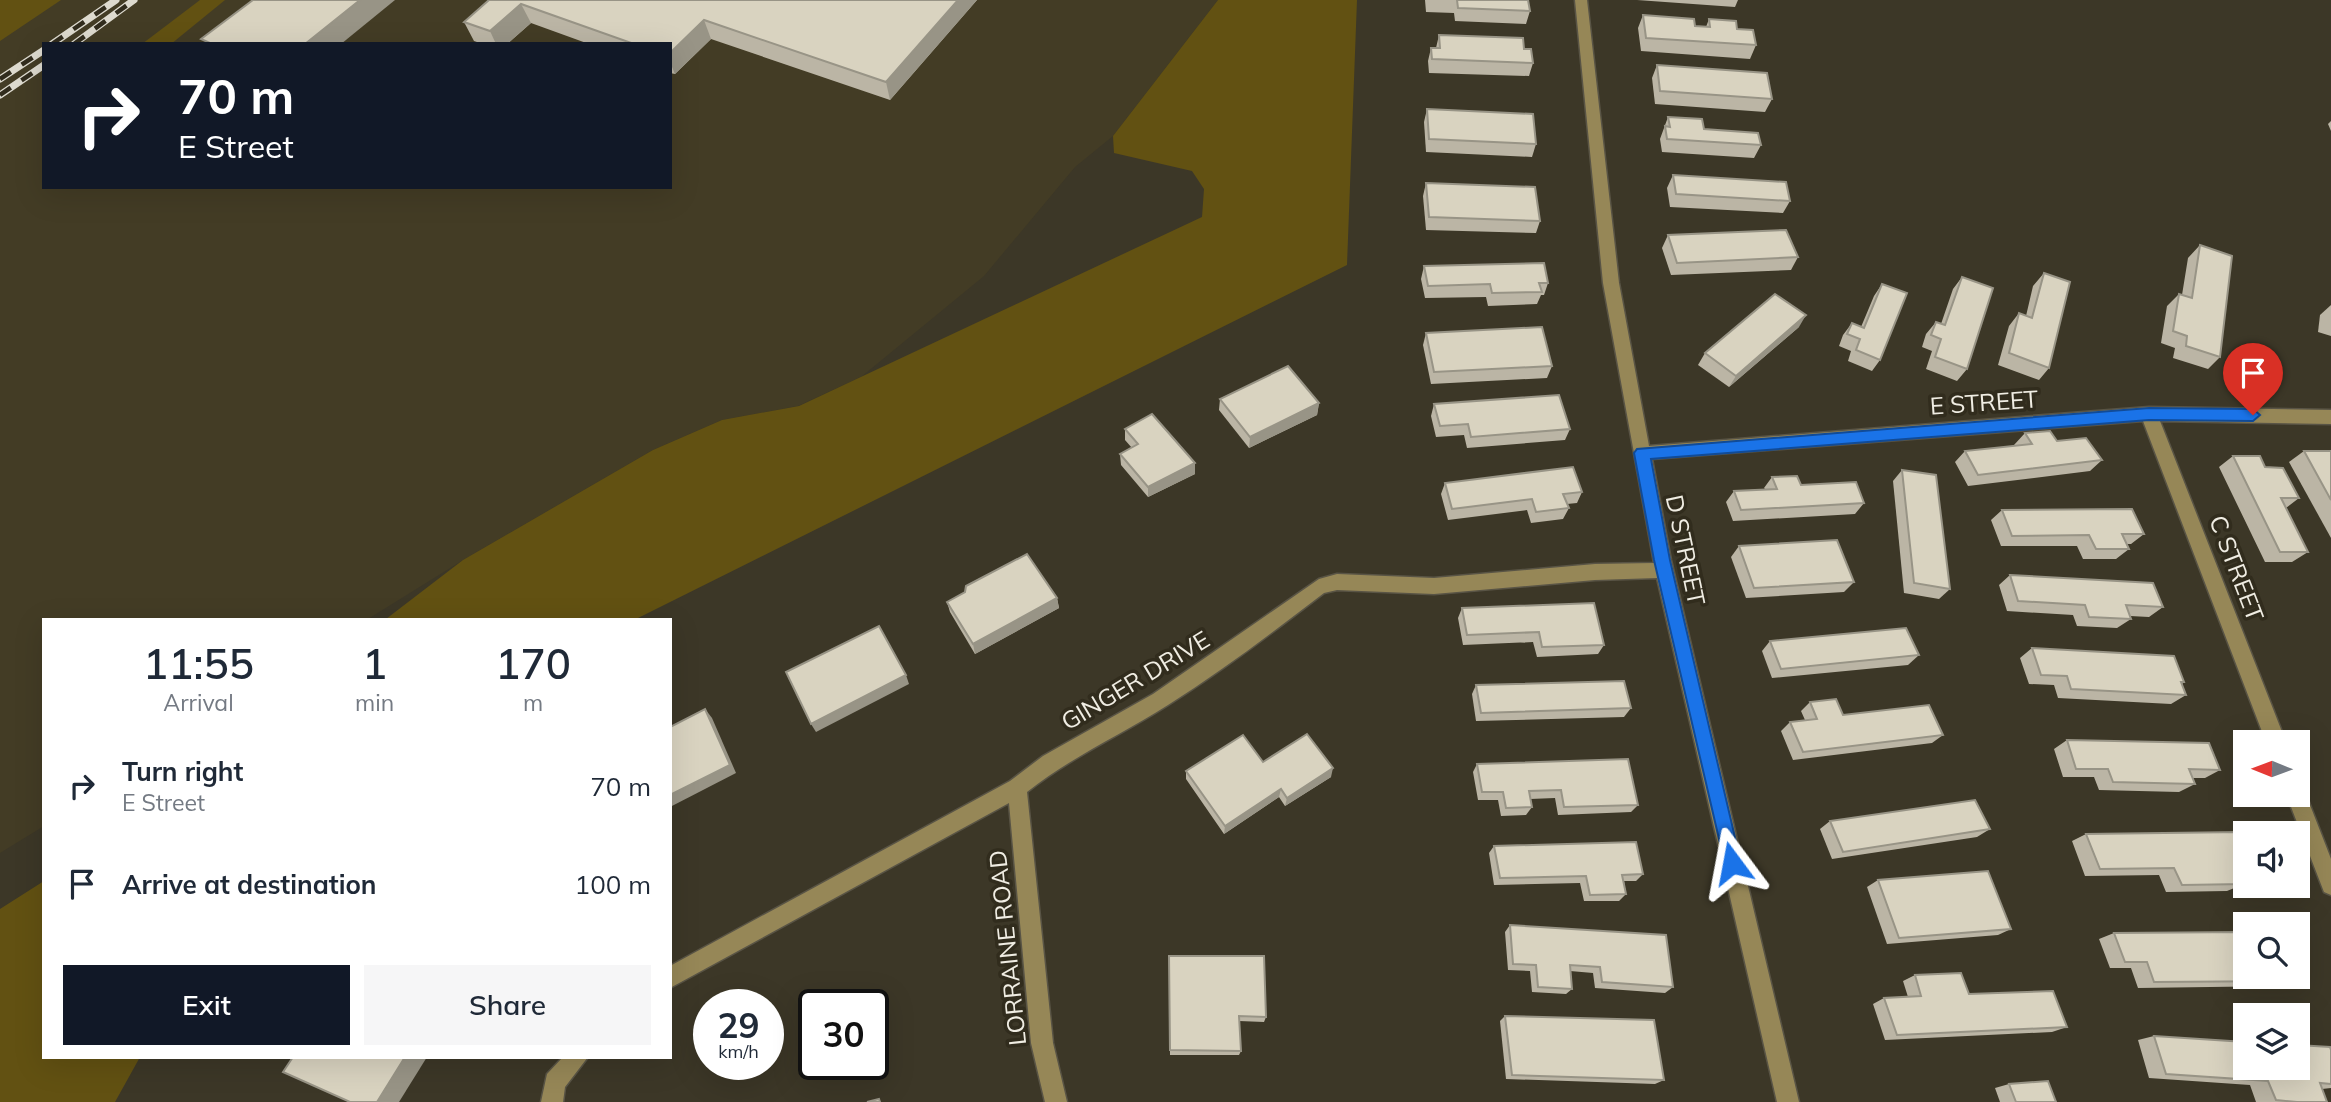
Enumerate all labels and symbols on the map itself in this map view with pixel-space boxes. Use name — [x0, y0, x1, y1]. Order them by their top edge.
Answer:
pin — [2223, 343, 2283, 415]
street label: E STREET — [1929, 383, 2040, 421]
street label: D STREET — [1660, 492, 1712, 609]
street label: C STREET — [2203, 511, 2271, 626]
street label: GINGER DRIVE — [1055, 624, 1215, 736]
north arrow — [2233, 730, 2310, 807]
position arrow — [1695, 826, 1769, 900]
street label: LORRAINE ROAD — [982, 849, 1032, 1047]
speed limit sign: 30 — [798, 989, 889, 1080]

